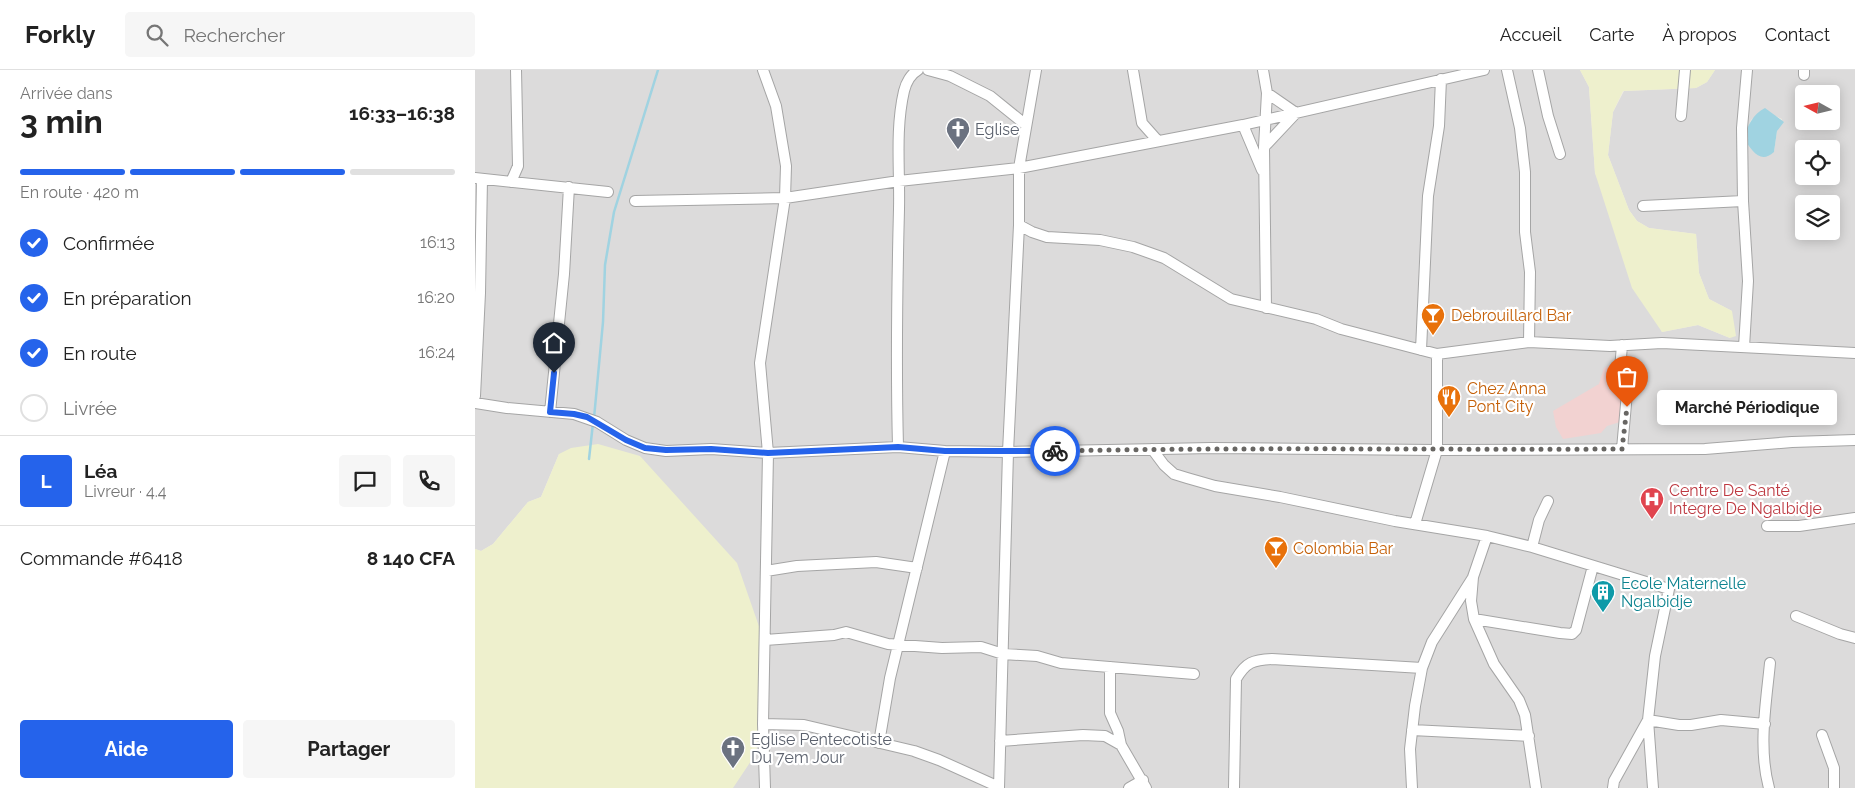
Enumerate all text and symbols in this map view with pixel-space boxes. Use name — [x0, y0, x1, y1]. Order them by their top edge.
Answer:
search box — [125, 12, 475, 57]
text: Forkly — [25, 20, 95, 49]
icon: search — [143, 21, 171, 49]
text: Rechercher — [183, 24, 285, 46]
text: Accueil — [1500, 24, 1561, 45]
text: Carte — [1589, 24, 1634, 45]
text: À propos — [1662, 24, 1737, 45]
text: Contact — [1765, 24, 1830, 45]
text: Arrivée dans — [20, 84, 112, 103]
north arrow — [1795, 85, 1840, 130]
map controls — [1795, 85, 1840, 240]
text: 16:33–16:38 — [349, 102, 455, 124]
text: 3 min — [20, 103, 103, 140]
church icon: Eglise — [945, 116, 971, 150]
place label: Eglise — [975, 120, 1019, 139]
button: locate — [1795, 140, 1840, 185]
text: En route · 420 m — [20, 183, 139, 202]
button: layers — [1795, 195, 1840, 240]
icon: check — [20, 229, 48, 257]
text: Confirmée — [63, 232, 154, 254]
text: 16:13 — [420, 233, 455, 252]
icon: check — [20, 284, 48, 312]
text: En préparation — [63, 287, 192, 309]
text: 16:20 — [417, 288, 455, 307]
bar icon: Debrouillard Bar — [1420, 302, 1446, 336]
place label: Debrouillard Bar — [1451, 306, 1572, 325]
pin — [533, 322, 575, 373]
icon: home — [540, 329, 568, 357]
icon: check — [20, 339, 48, 367]
text: En route — [63, 342, 137, 364]
text: 16:24 — [418, 343, 455, 362]
pin — [1606, 356, 1648, 407]
icon: bag — [1613, 363, 1641, 391]
place label: Chez Anna Pont City — [1467, 379, 1546, 416]
restaurant icon: Chez Anna Pont City — [1436, 384, 1462, 418]
callout: Marché Périodique — [1657, 390, 1837, 424]
text: Livrée — [63, 397, 117, 419]
text: Marché Périodique — [1675, 398, 1819, 417]
courier — [1030, 426, 1080, 476]
icon: bike — [1041, 437, 1069, 465]
button: chat — [339, 455, 391, 507]
button: phone — [403, 455, 455, 507]
text: Léa — [84, 460, 117, 482]
text: L — [40, 470, 52, 492]
place label: Centre De Santé Integre De Ngalbidje — [1669, 481, 1822, 518]
text: Livreur · 4.4 — [84, 482, 167, 501]
hospital icon: Centre De Santé Integre De Ngalbidje — [1639, 486, 1665, 520]
bar icon: Colombia Bar — [1263, 535, 1289, 569]
place label: Colombia Bar — [1293, 539, 1394, 558]
text: Commande #6418 — [20, 547, 183, 569]
text: 8 140 CFA — [367, 547, 455, 569]
place label: Ecole Maternelle Ngalbidje — [1621, 574, 1746, 611]
building icon: Ecole Maternelle Ngalbidje — [1590, 579, 1616, 613]
button: Aide — [20, 720, 233, 778]
button: Partager — [243, 720, 455, 778]
place label: Eglise Pentecotiste Du 7em Jour — [751, 730, 892, 767]
church icon: Eglise Pentecotiste Du 7em Jour — [720, 735, 746, 769]

